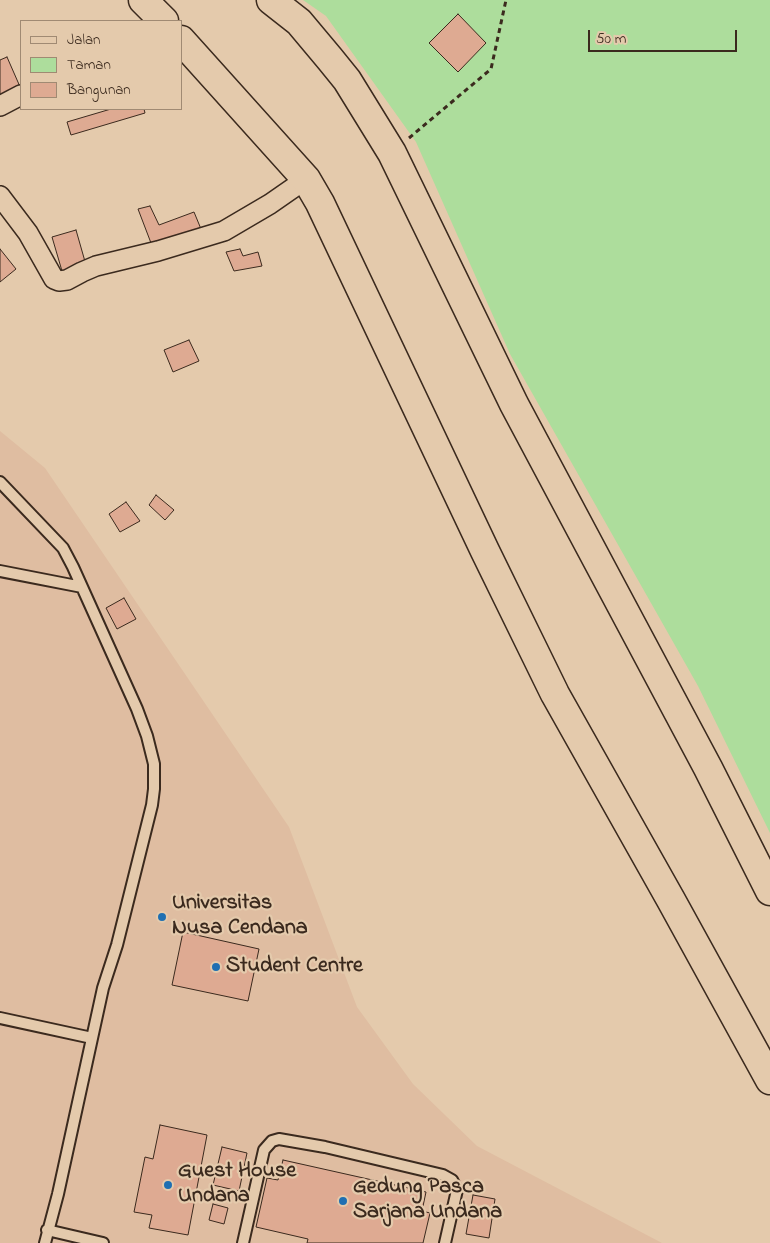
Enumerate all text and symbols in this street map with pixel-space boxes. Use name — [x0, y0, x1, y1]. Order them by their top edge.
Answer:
legend — [20, 20, 182, 110]
scale bar — [590, 20, 739, 52]
text: 50 m — [596, 28, 626, 50]
text: Jalan — [67, 29, 100, 51]
text: Taman — [67, 54, 111, 76]
text: Bangunan — [67, 79, 131, 101]
place label: Universitas Nusa Cendana — [172, 891, 308, 942]
marker: Universitas Nusa Cendana — [156, 911, 168, 923]
place label: Student Centre — [226, 954, 363, 980]
marker: Student Centre — [210, 961, 222, 973]
place label: Guest House Undana — [178, 1159, 296, 1210]
place label: Gedung Pasca Sarjana Undana — [353, 1175, 502, 1226]
marker: Guest House Undana — [162, 1179, 174, 1191]
marker: Gedung Pasca Sarjana Undana — [337, 1195, 349, 1207]

